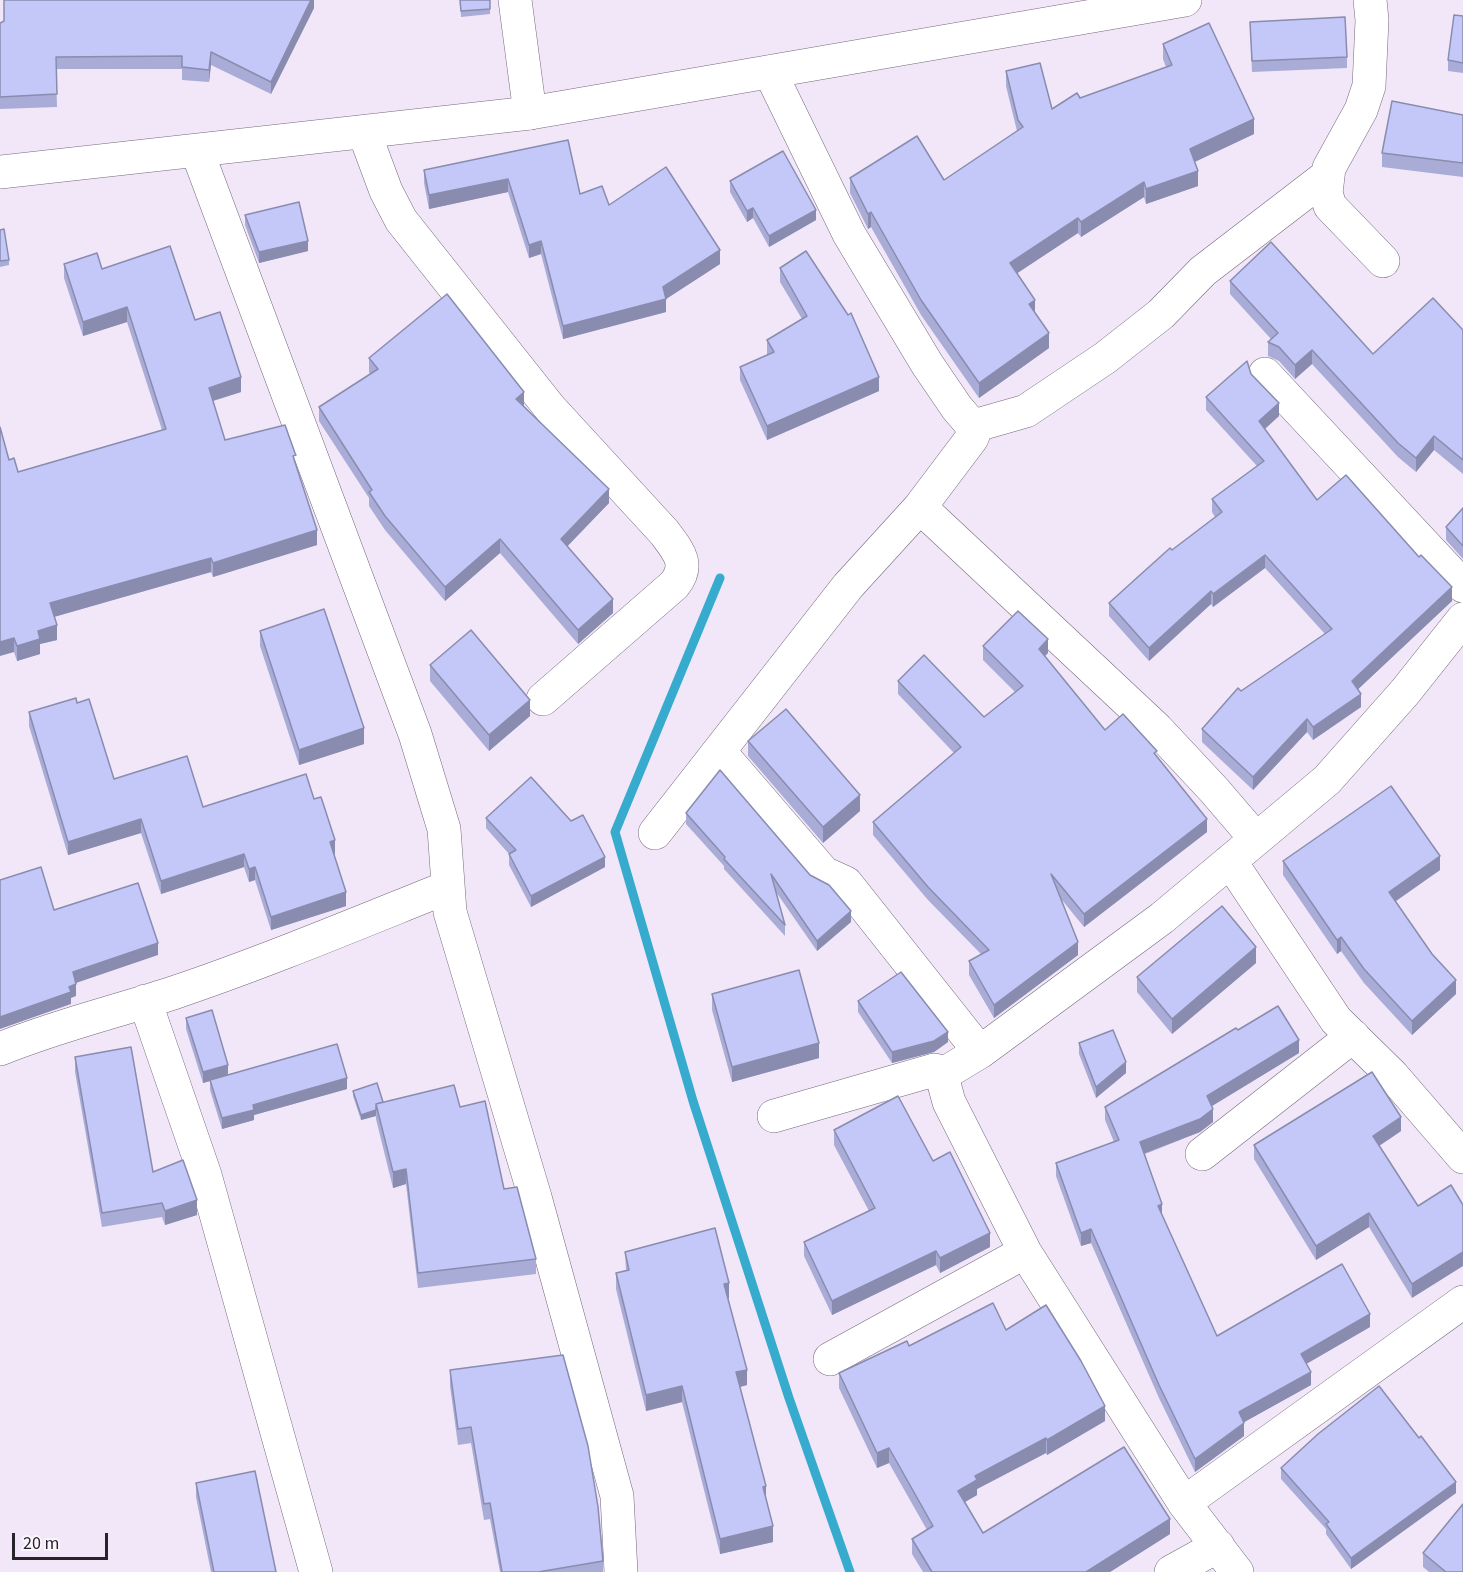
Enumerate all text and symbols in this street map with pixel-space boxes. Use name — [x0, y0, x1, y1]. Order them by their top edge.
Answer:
scale bar — [15, 1521, 111, 1559]
text: 20 m — [23, 1531, 59, 1556]

